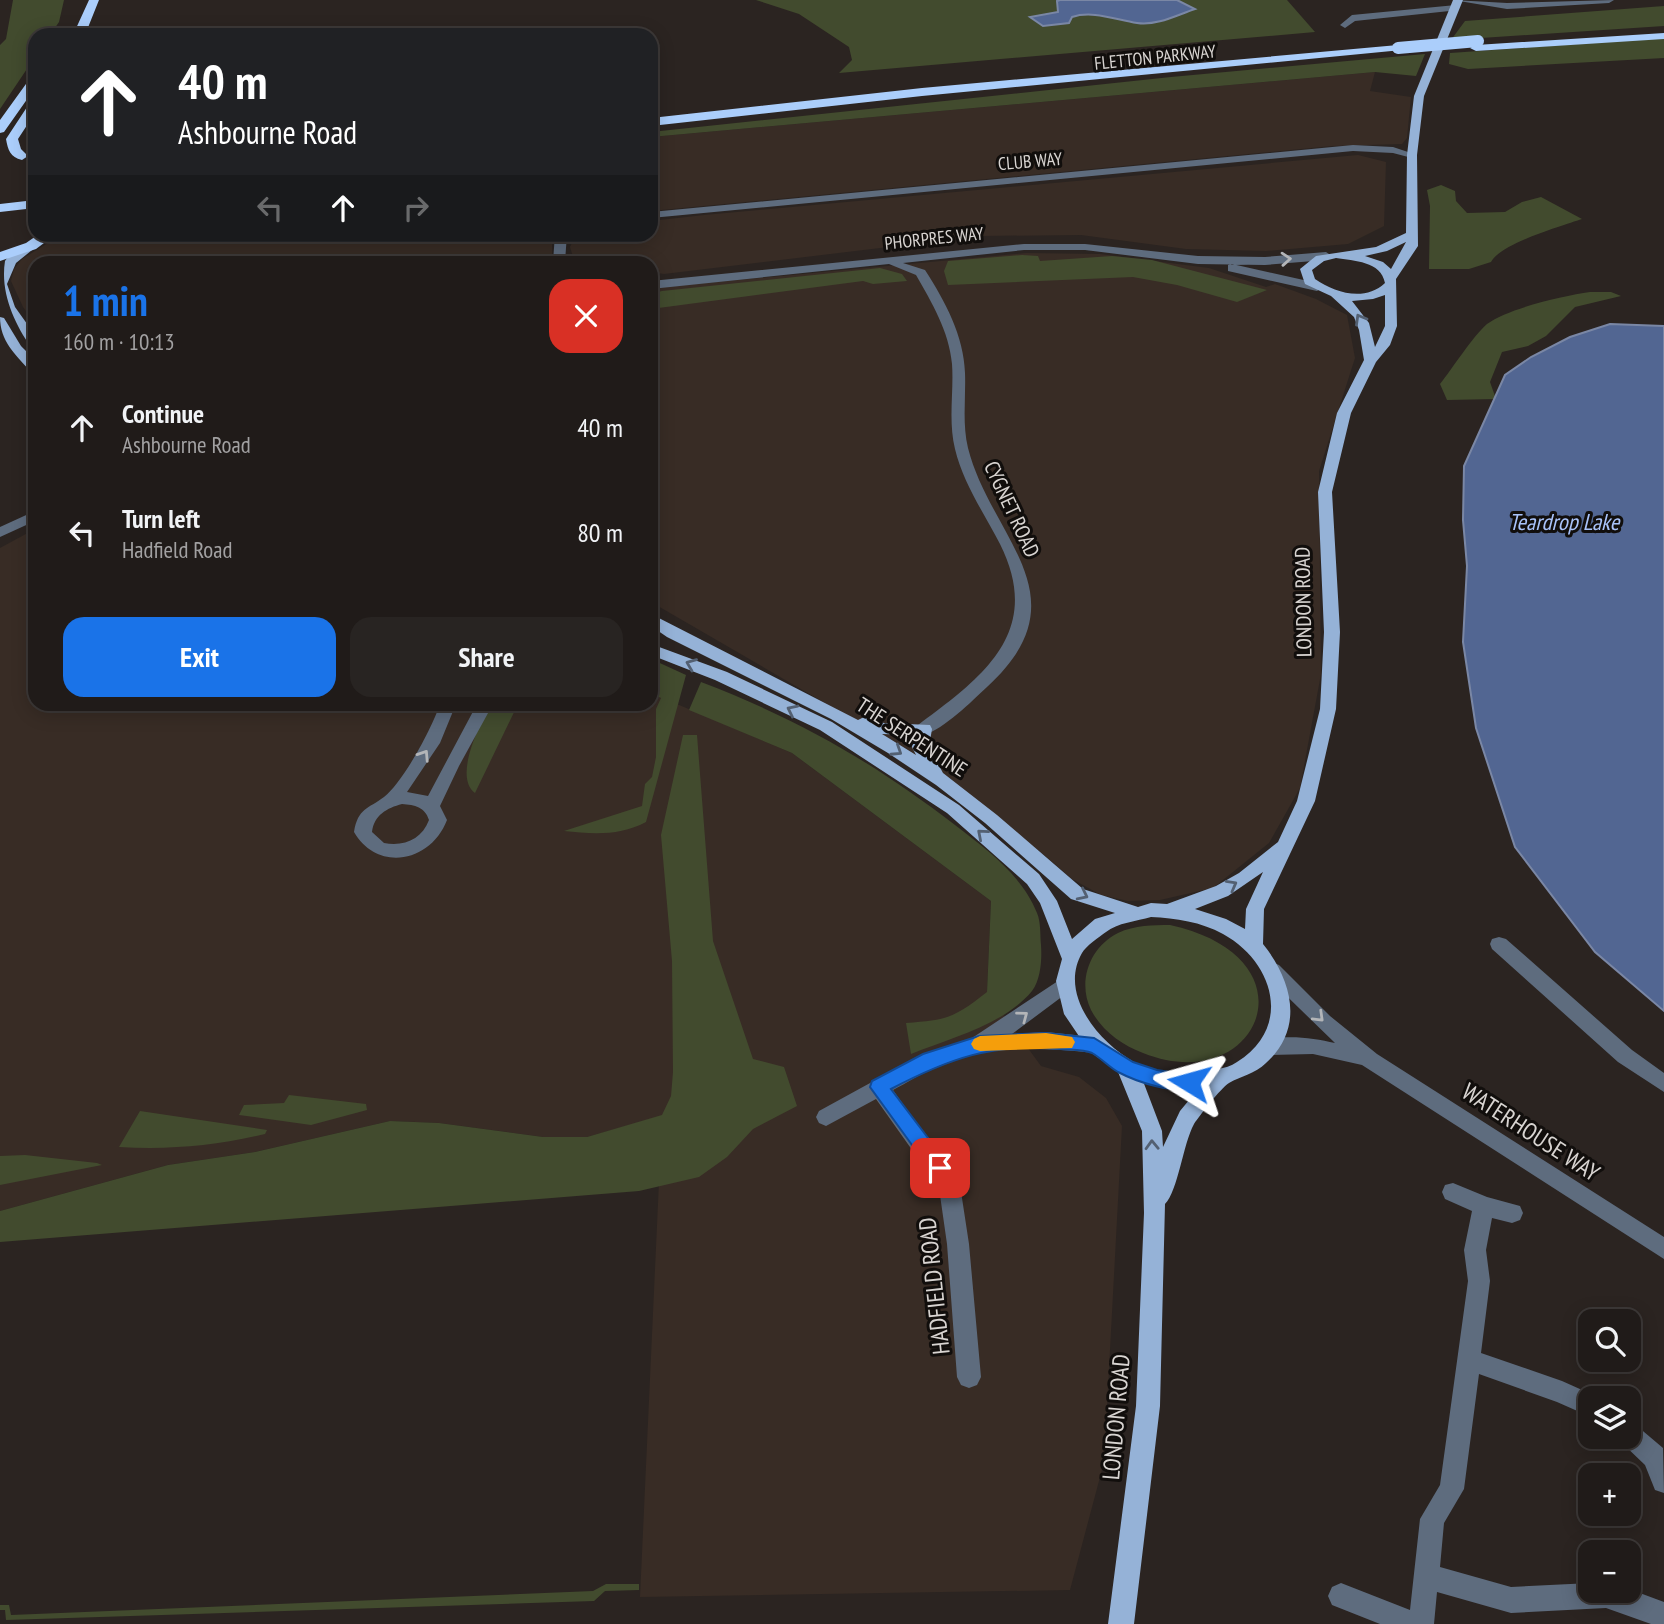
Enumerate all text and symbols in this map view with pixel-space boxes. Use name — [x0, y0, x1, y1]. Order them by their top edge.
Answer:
street label: FLETTON PARKWAY — [1093, 39, 1218, 75]
text: 40 m — [178, 49, 267, 113]
icon: ahead — [63, 56, 154, 147]
text: Ashbourne Road — [178, 111, 357, 153]
street label: CLUB WAY — [997, 147, 1064, 175]
icon: left — [251, 189, 289, 227]
icon: ahead — [324, 189, 362, 227]
icon: right — [397, 189, 435, 227]
street label: PHORPRES WAY — [883, 221, 985, 255]
one-way arrow — [1281, 252, 1292, 267]
text: 1 min — [63, 273, 148, 328]
button: close — [549, 279, 623, 353]
one-way arrow — [1355, 314, 1368, 327]
text: 160 m · 10:13 — [63, 327, 175, 356]
text: Continue — [122, 397, 204, 430]
icon: ahead — [63, 409, 101, 447]
text: 40 m — [577, 411, 623, 444]
text: Ashbourne Road — [122, 430, 251, 459]
street label: CYGNET ROAD — [978, 457, 1046, 561]
text: Turn left — [122, 502, 200, 535]
water label: Teardrop Lake — [1509, 507, 1621, 536]
icon: left — [63, 514, 101, 552]
text: 80 m — [577, 516, 623, 549]
text: Hadfield Road — [122, 535, 232, 564]
street label: LONDON ROAD — [1289, 547, 1317, 657]
button: Exit — [63, 617, 336, 697]
button: Share — [350, 617, 623, 697]
one-way arrow — [685, 658, 697, 672]
street label: THE SERPENTINE — [852, 691, 972, 783]
one-way arrow — [787, 704, 799, 718]
one-way arrow — [889, 743, 902, 756]
one-way arrow — [416, 749, 429, 762]
one-way arrow — [977, 830, 990, 842]
one-way arrow — [1225, 880, 1238, 893]
one-way arrow — [1075, 887, 1088, 900]
one-way arrow — [1310, 1009, 1323, 1022]
one-way arrow — [1015, 1012, 1028, 1024]
position arrow — [1152, 1045, 1226, 1119]
street label: WATERHOUSE WAY — [1456, 1076, 1606, 1188]
pin — [910, 1138, 970, 1198]
one-way arrow — [1145, 1139, 1160, 1150]
icon: arrive — [921, 1149, 959, 1187]
street label: HADFIELD ROAD — [911, 1216, 957, 1356]
map controls — [1578, 1309, 1641, 1603]
button: search — [1578, 1309, 1641, 1372]
street label: LONDON ROAD — [1095, 1353, 1137, 1481]
button: layers — [1578, 1386, 1641, 1449]
button: + — [1578, 1463, 1641, 1526]
button: − — [1578, 1540, 1641, 1603]

